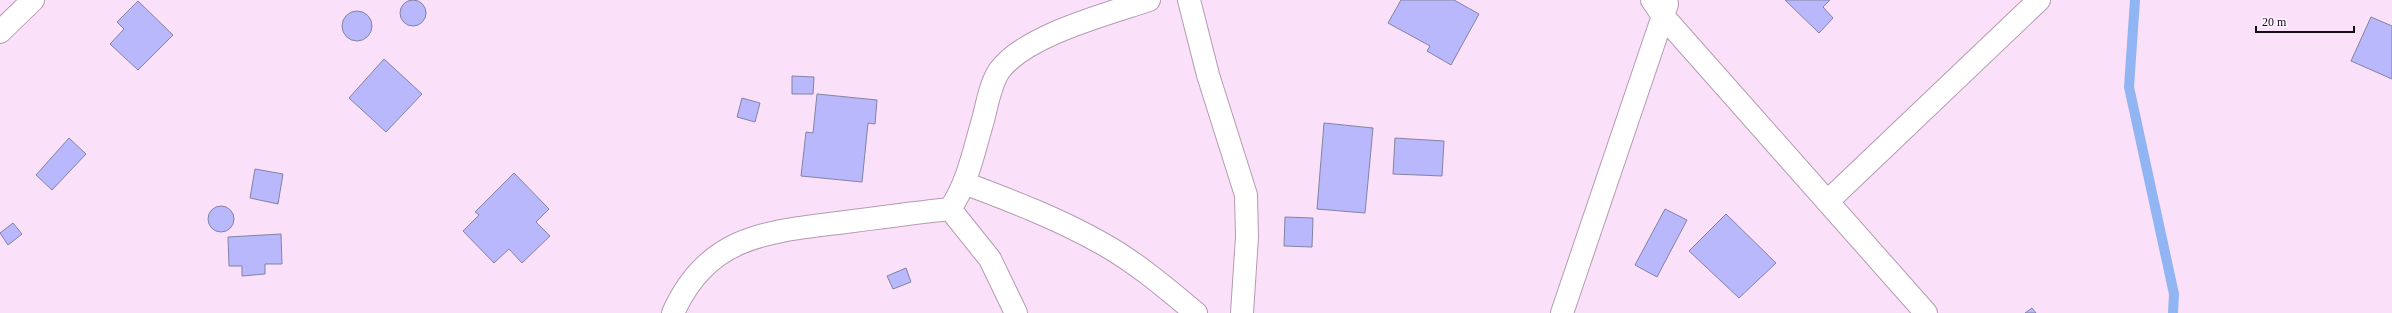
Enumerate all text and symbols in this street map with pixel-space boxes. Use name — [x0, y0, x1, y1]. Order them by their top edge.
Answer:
scale bar — [2256, 8, 2354, 34]
text: 20 m — [2262, 15, 2287, 29]

